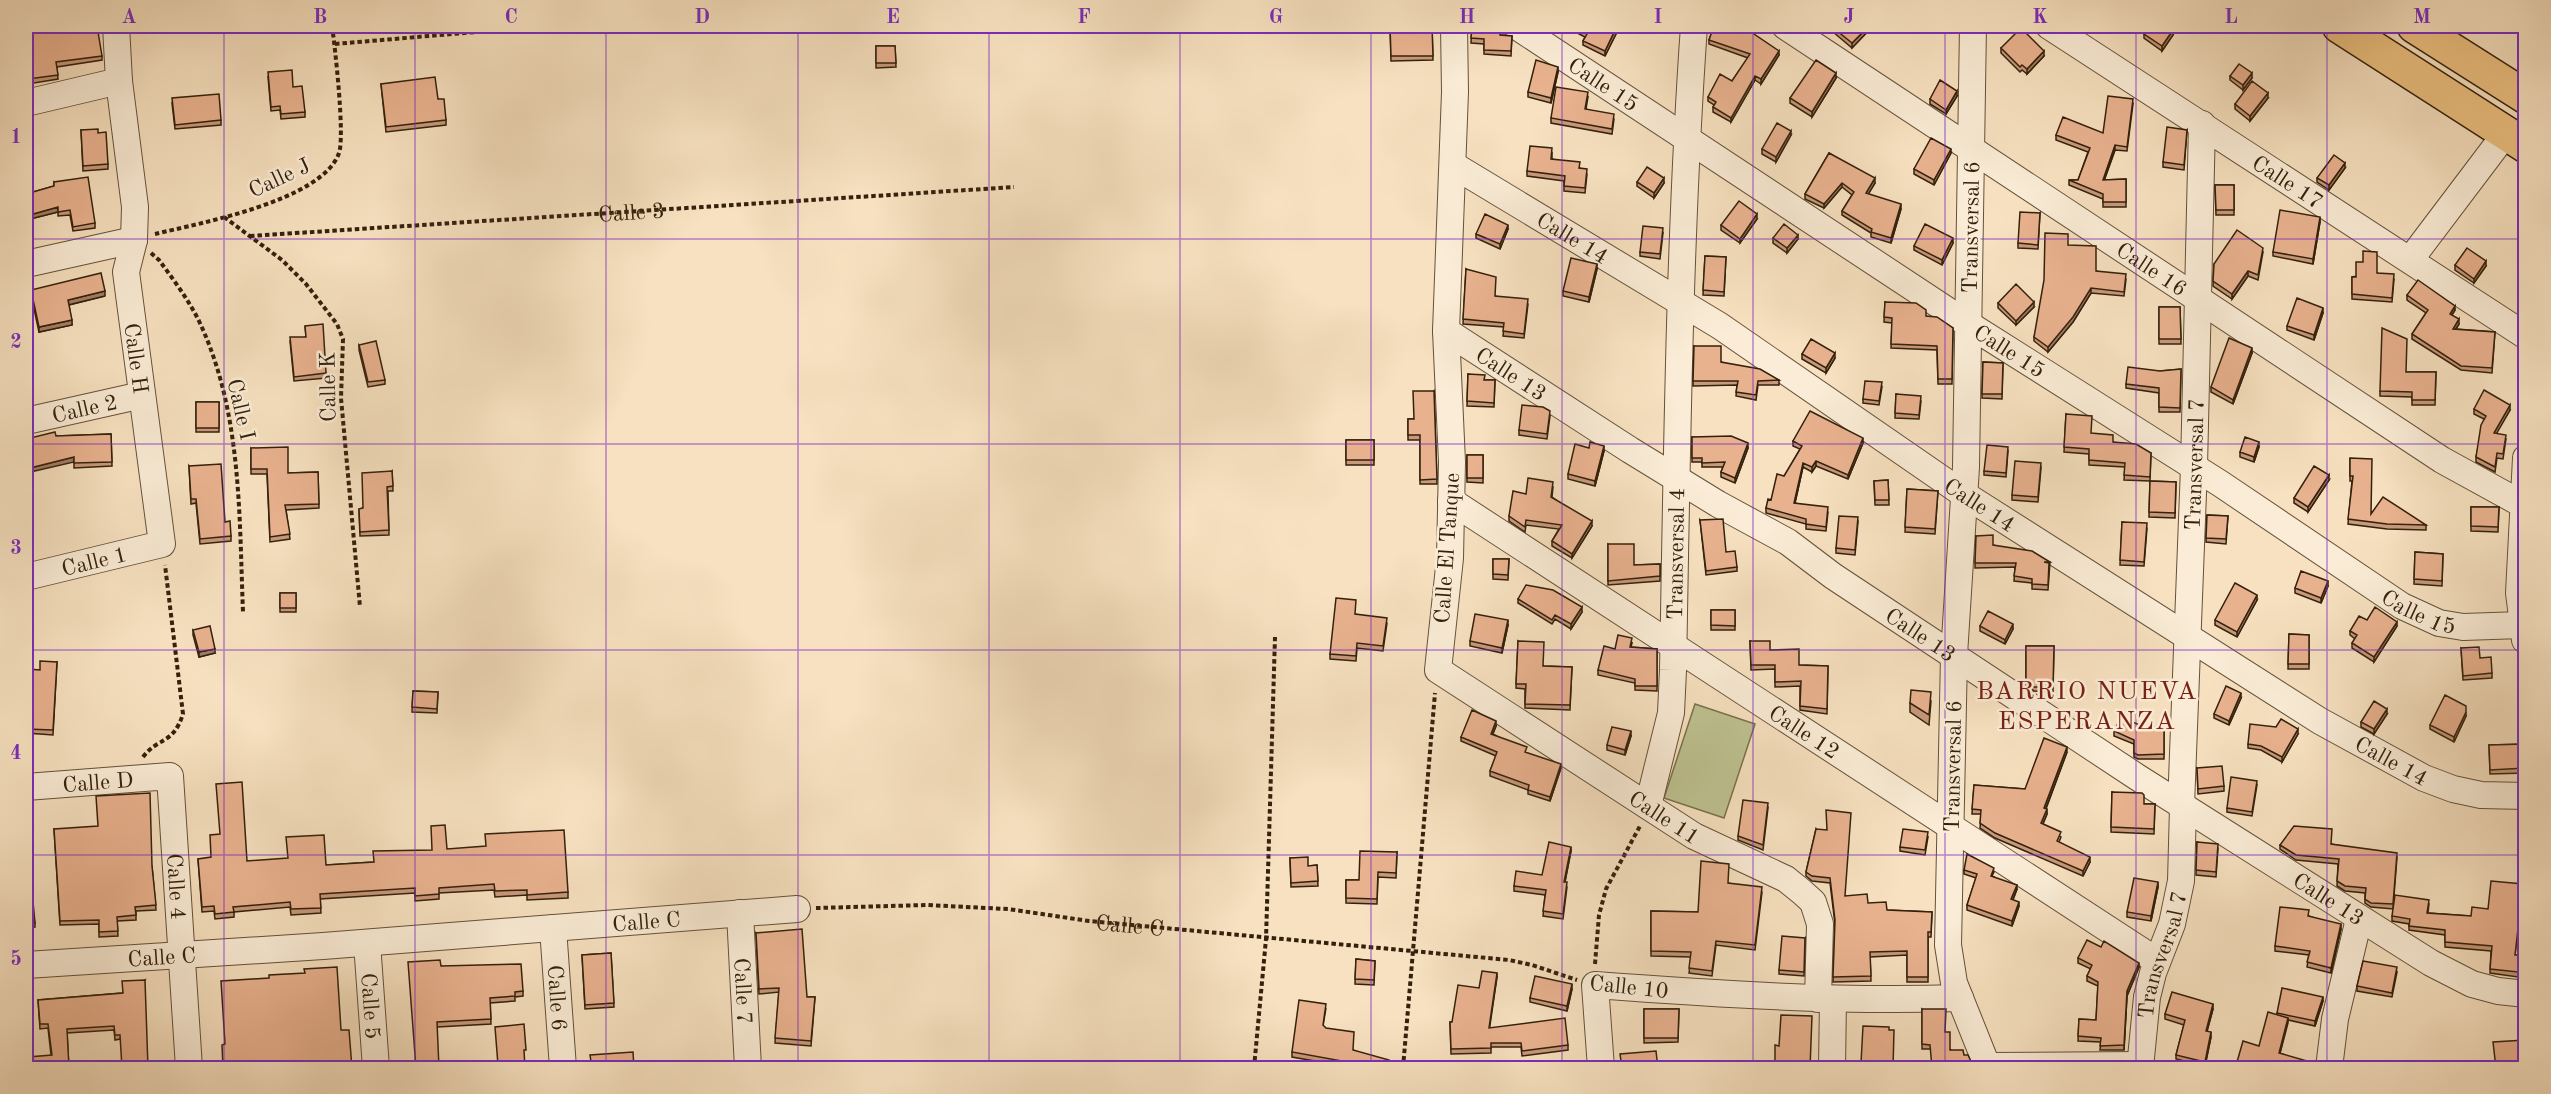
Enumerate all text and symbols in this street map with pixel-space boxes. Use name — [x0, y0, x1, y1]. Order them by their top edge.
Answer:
text: A — [121, 8, 137, 28]
text: B — [313, 8, 327, 28]
text: C — [504, 8, 518, 28]
text: D — [694, 8, 710, 28]
text: E — [886, 8, 900, 28]
text: F — [1077, 8, 1091, 28]
text: G — [1269, 8, 1283, 28]
text: H — [1459, 8, 1475, 28]
text: I — [1654, 8, 1662, 28]
text: J — [1844, 8, 1855, 28]
text: K — [2032, 8, 2048, 28]
text: L — [2224, 8, 2238, 28]
text: M — [2413, 8, 2431, 28]
street label: Calle 15 — [1563, 54, 1642, 116]
text: 1 — [10, 128, 22, 148]
street label: Calle 17 — [2248, 152, 2326, 214]
street label: Calle J — [245, 155, 314, 203]
street label: Transversal 6 — [1960, 161, 1984, 293]
street label: Calle 3 — [597, 200, 665, 227]
street label: Calle 14 — [1532, 209, 1612, 269]
street label: Calle 16 — [2112, 239, 2190, 301]
street label: Calle H — [119, 322, 151, 395]
street label: Calle 15 — [1969, 322, 2048, 383]
text: 2 — [10, 333, 22, 353]
street label: Calle 13 — [1471, 344, 1550, 406]
street label: Calle K — [317, 352, 341, 422]
street label: Calle I — [222, 377, 258, 442]
street label: Calle 2 — [50, 392, 120, 428]
street label: Transversal 7 — [2183, 398, 2209, 531]
street label: Calle El Tanque — [1432, 472, 1464, 624]
street label: Calle 14 — [1939, 475, 2018, 537]
street label: Transversal 4 — [1665, 488, 1689, 620]
text: 3 — [10, 539, 22, 559]
street label: Calle 1 — [60, 544, 129, 581]
street label: Calle 15 — [2377, 586, 2457, 639]
street label: Calle 13 — [1881, 605, 1959, 667]
district label: BARRIO NUEVA ESPERANZA — [1976, 679, 2198, 735]
street label: Transversal 6 — [1942, 700, 1966, 832]
street label: Calle 12 — [1764, 702, 1843, 764]
street label: Calle 14 — [2351, 733, 2431, 791]
text: 4 — [10, 744, 22, 764]
street label: Calle D — [62, 770, 134, 797]
street label: Calle 11 — [1624, 788, 1703, 849]
street label: Calle 4 — [162, 853, 188, 920]
street label: Calle 13 — [2288, 870, 2367, 931]
street label: Transversal 7 — [2136, 889, 2192, 1020]
street label: Calle C — [612, 909, 682, 936]
street label: Calle C — [1094, 913, 1165, 941]
street label: Calle C — [127, 945, 197, 971]
text: 5 — [10, 949, 22, 970]
street label: Calle 7 — [729, 957, 755, 1025]
street label: Calle 6 — [543, 964, 569, 1032]
street label: Calle 5 — [356, 972, 383, 1040]
street label: Calle 10 — [1588, 973, 1669, 1003]

